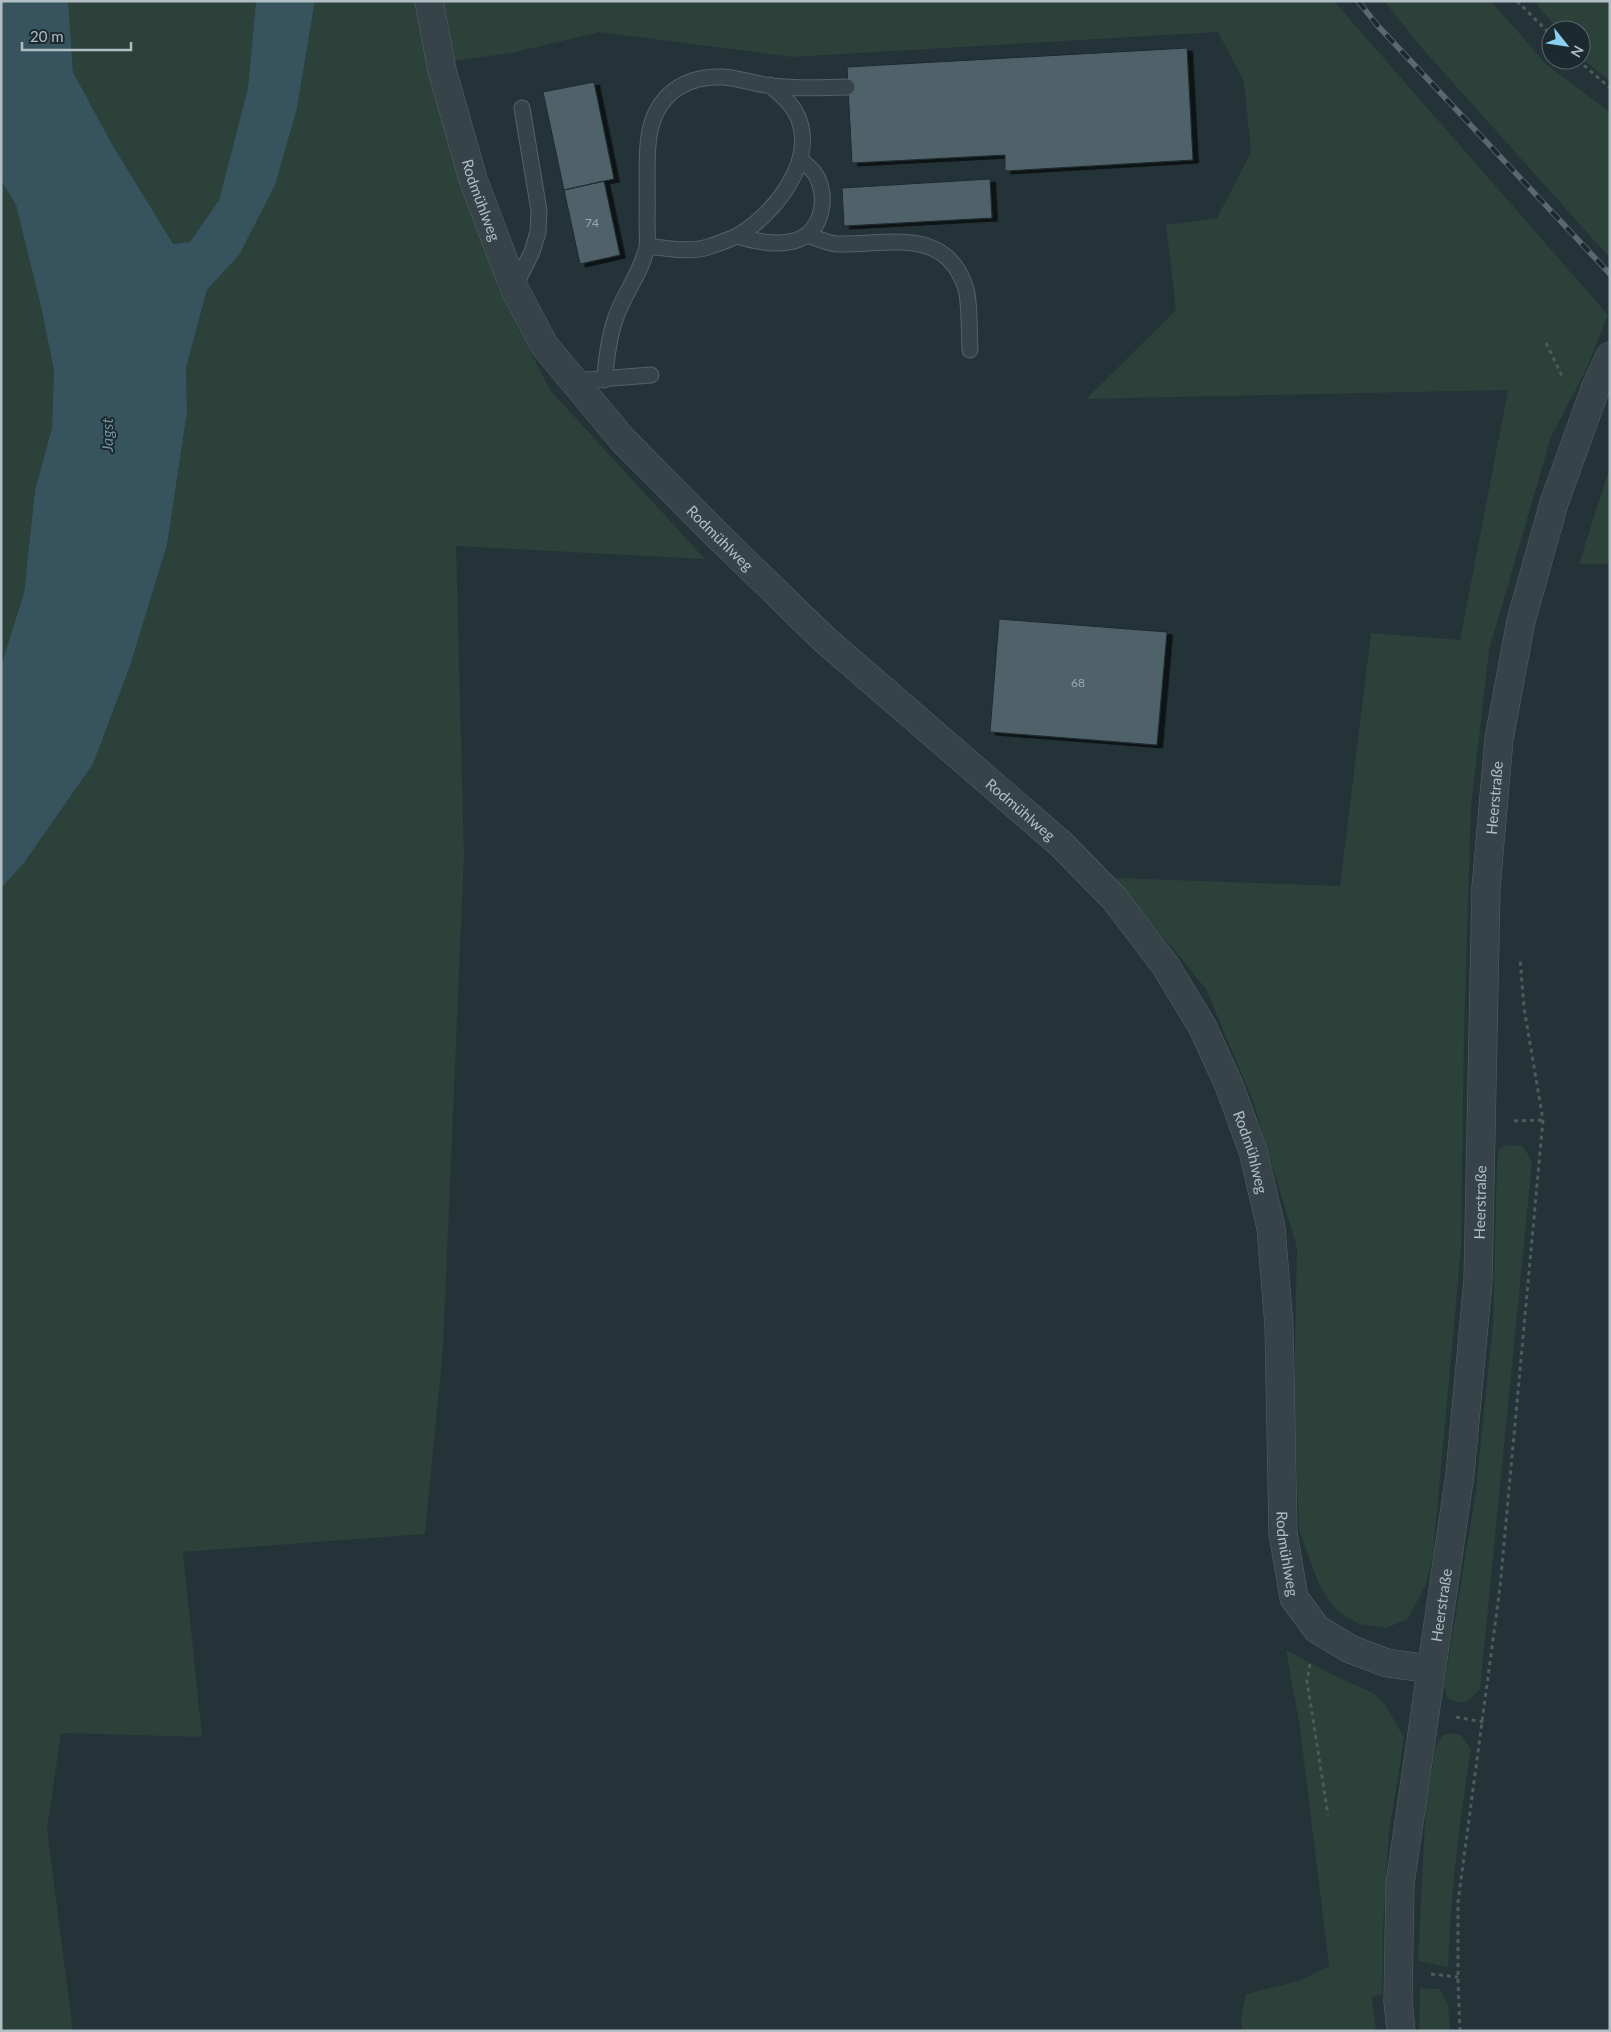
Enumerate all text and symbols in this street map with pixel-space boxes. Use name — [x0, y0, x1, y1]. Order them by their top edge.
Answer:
scale bar — [22, 20, 131, 52]
north arrow — [1541, 20, 1591, 70]
text: 20 m — [30, 27, 64, 45]
text: N — [1568, 43, 1588, 61]
street label: Rodmühlweg — [459, 157, 505, 244]
house number: 74 — [585, 215, 599, 230]
water label: Jagst — [97, 418, 116, 453]
street label: Rodmühlweg — [683, 501, 757, 575]
house number: 68 — [1071, 675, 1085, 690]
street label: Heerstraße — [1482, 760, 1506, 835]
street label: Rodmühlweg — [982, 774, 1059, 844]
street label: Rodmühlweg — [1230, 1108, 1272, 1196]
street label: Heerstraße — [1470, 1165, 1489, 1239]
street label: Rodmühlweg — [1274, 1511, 1303, 1598]
street label: Heerstraße — [1427, 1567, 1455, 1643]

